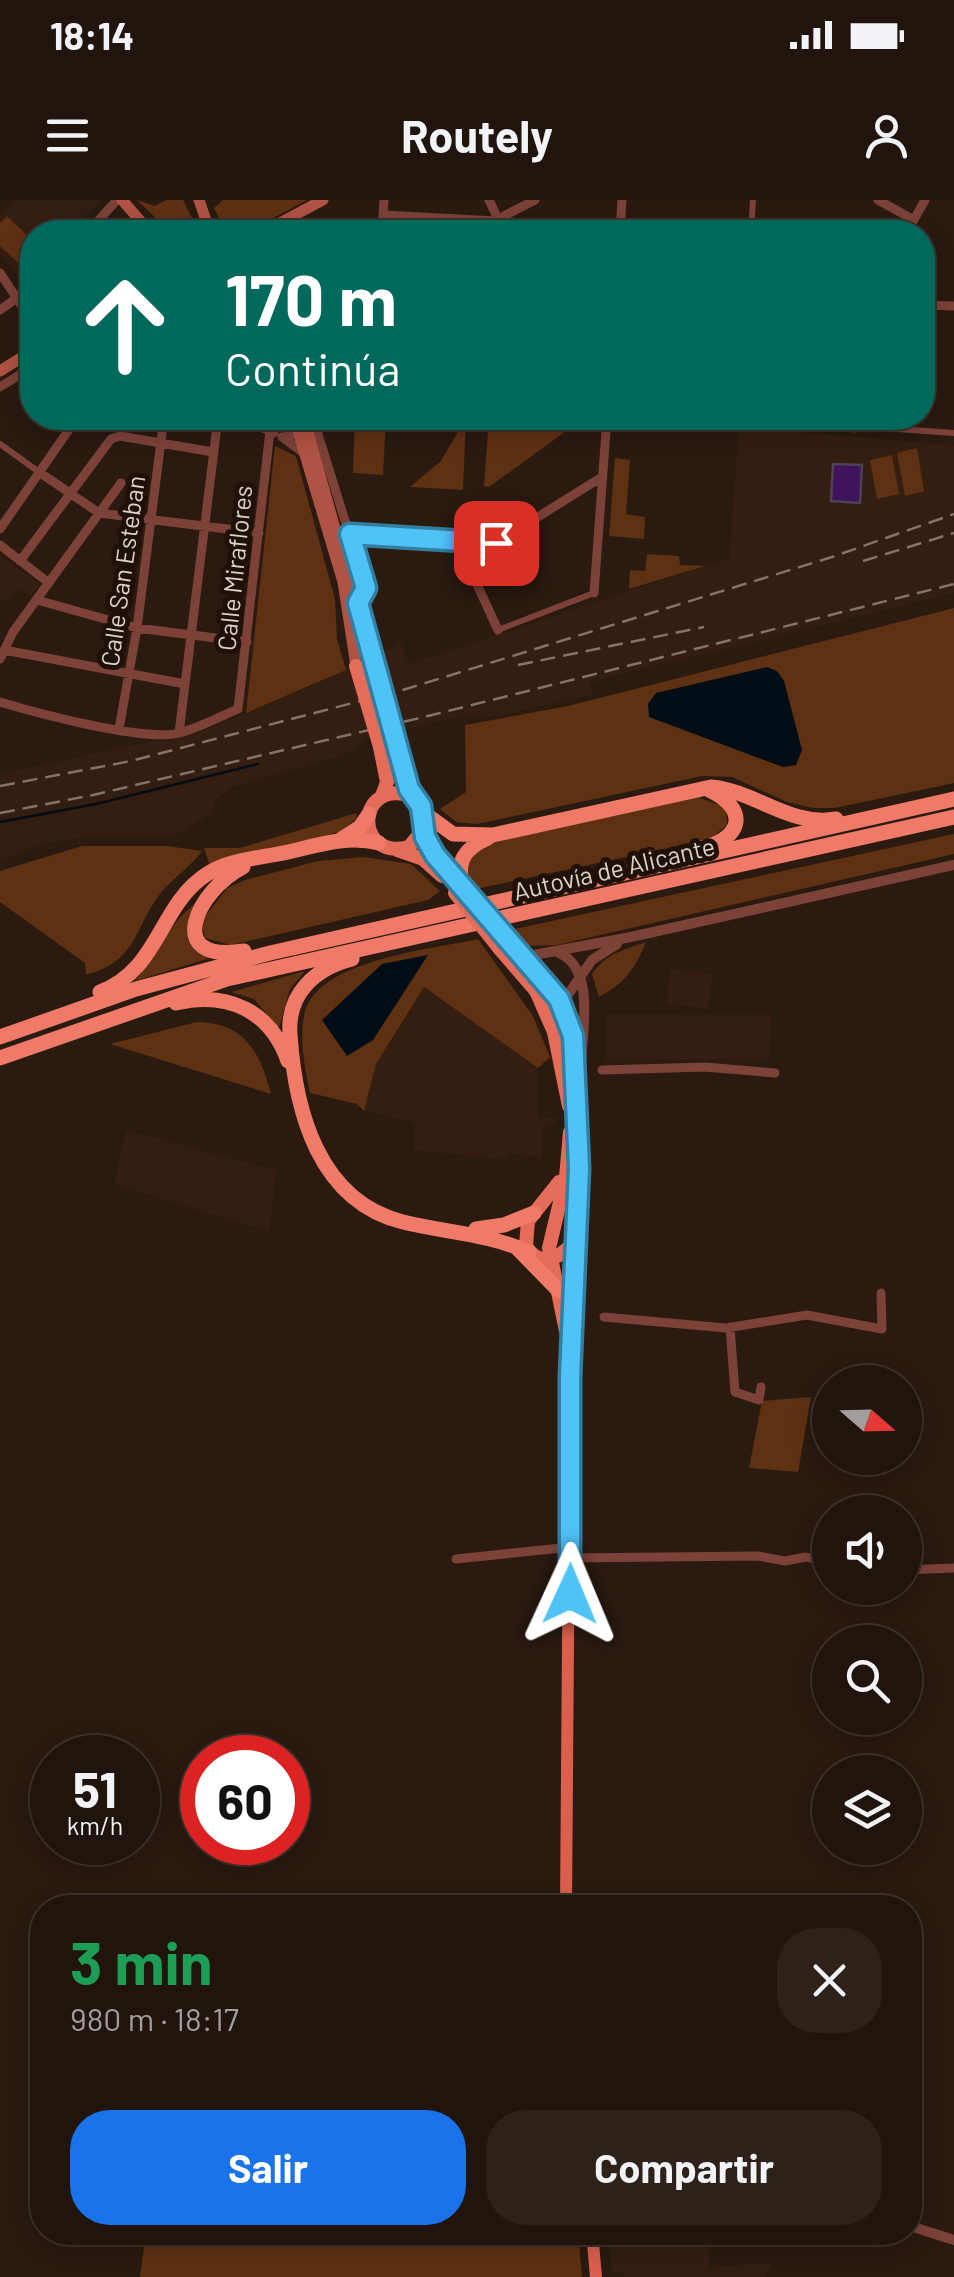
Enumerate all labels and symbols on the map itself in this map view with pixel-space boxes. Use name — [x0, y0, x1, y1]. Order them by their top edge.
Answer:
street label: Calle San Esteban — [94, 473, 150, 668]
street label: Calle Miraflores — [210, 484, 258, 652]
pin — [454, 501, 539, 586]
street label: Autovía de Alicante — [510, 830, 717, 906]
north arrow — [812, 1365, 922, 1475]
position arrow — [518, 1542, 622, 1646]
speed limit sign: 60 — [180, 1735, 310, 1865]

